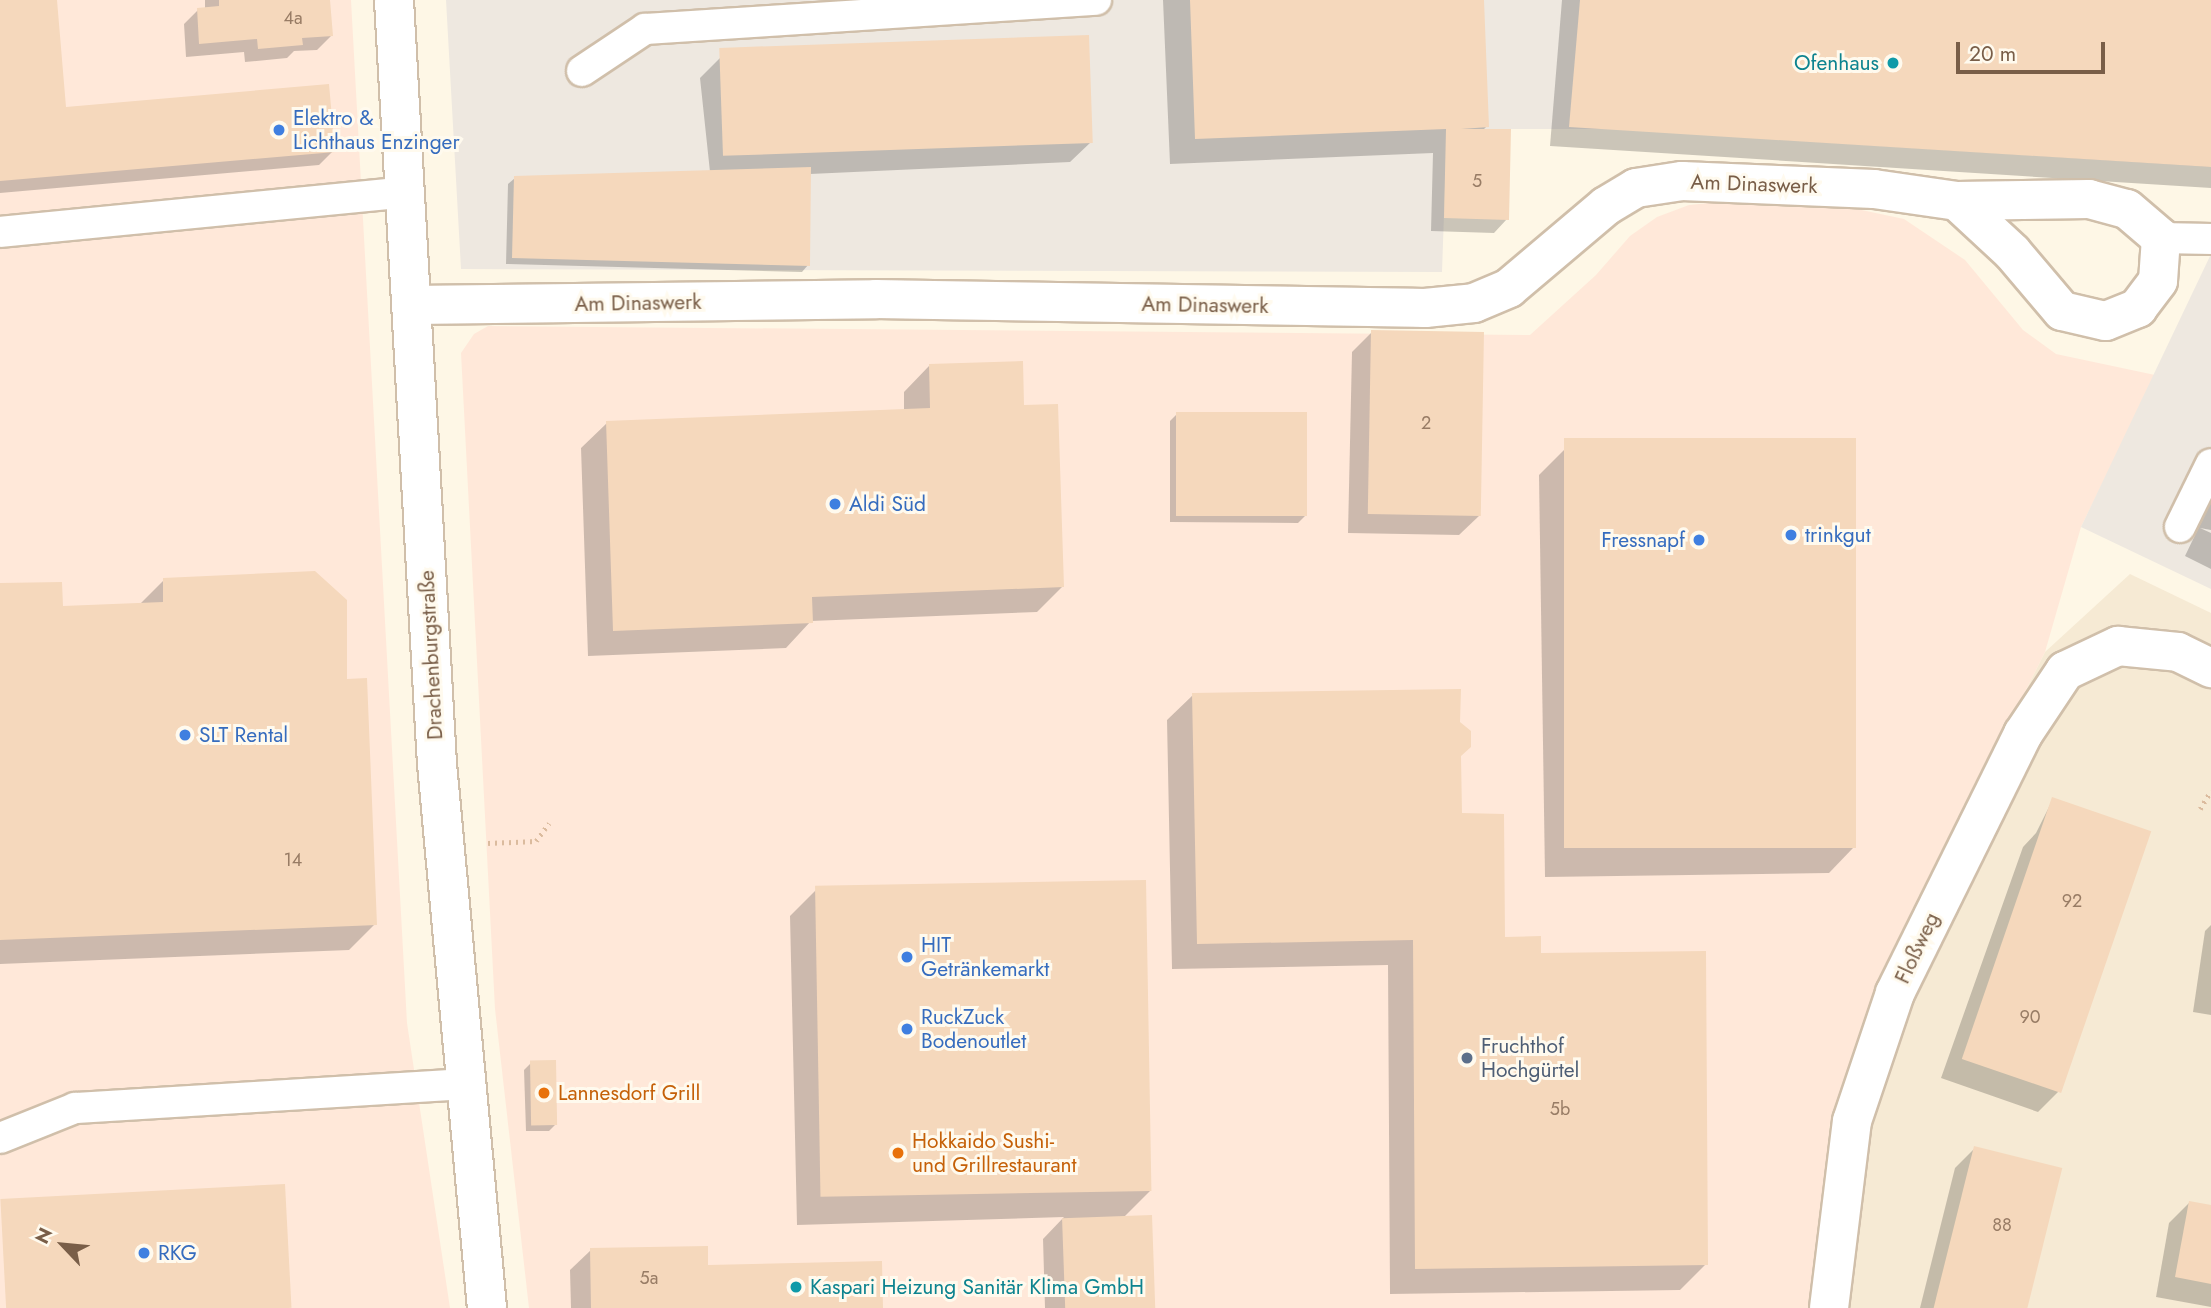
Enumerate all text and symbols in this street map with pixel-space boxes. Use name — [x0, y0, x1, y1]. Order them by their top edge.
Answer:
house number: 4a — [283, 7, 303, 29]
scale bar — [1959, 28, 2108, 72]
text: 20 m — [1969, 39, 2016, 69]
place label: Ofenhaus — [1794, 50, 1879, 76]
marker: Ofenhaus — [1885, 55, 1901, 71]
place label: Elektro & Lichthaus Enzinger — [293, 105, 460, 155]
marker: Elektro & Lichthaus Enzinger — [271, 122, 287, 138]
street label: Am Dinaswerk — [1690, 169, 1818, 199]
house number: 5 — [1472, 170, 1482, 192]
street label: Am Dinaswerk — [574, 289, 702, 317]
street label: Am Dinaswerk — [1141, 291, 1269, 319]
house number: 2 — [1421, 412, 1431, 434]
place label: Aldi Süd — [849, 491, 926, 517]
marker: Aldi Süd — [827, 496, 843, 512]
place label: trinkgut — [1805, 522, 1871, 548]
place label: Fressnapf — [1601, 527, 1685, 553]
marker: trinkgut — [1783, 527, 1799, 543]
marker: Fressnapf — [1691, 532, 1707, 548]
street label: Drachenburgstraße — [414, 570, 448, 740]
place label: SLT Rental — [199, 722, 288, 748]
marker: SLT Rental — [177, 727, 193, 743]
house number: 14 — [284, 849, 302, 871]
house number: 92 — [2062, 890, 2082, 912]
street label: Floßweg — [1890, 909, 1944, 987]
place label: HIT Getränkemarkt — [921, 932, 1049, 982]
marker: HIT Getränkemarkt — [899, 949, 915, 965]
place label: RuckZuck Bodenoutlet — [921, 1004, 1026, 1054]
house number: 90 — [2019, 1006, 2041, 1028]
marker: RuckZuck Bodenoutlet — [899, 1021, 915, 1037]
place label: Fruchthof Hochgürtel — [1481, 1033, 1579, 1083]
marker: Fruchthof Hochgürtel — [1459, 1050, 1475, 1066]
place label: Lannesdorf Grill — [558, 1080, 700, 1106]
marker: Lannesdorf Grill — [536, 1085, 552, 1101]
house number: 5b — [1550, 1098, 1570, 1120]
place label: Hokkaido Sushi- und Grillrestaurant — [912, 1128, 1077, 1178]
marker: Hokkaido Sushi- und Grillrestaurant — [890, 1145, 906, 1161]
north arrow — [28, 1210, 98, 1280]
house number: 88 — [1992, 1214, 2012, 1236]
text: N — [28, 1223, 59, 1248]
place label: RKG — [158, 1240, 197, 1266]
marker: RKG — [136, 1245, 152, 1261]
house number: 5a — [640, 1267, 658, 1289]
place label: Kaspari Heizung Sanitär Klima GmbH — [810, 1274, 1144, 1300]
marker: Kaspari Heizung Sanitär Klima GmbH — [788, 1279, 804, 1295]

